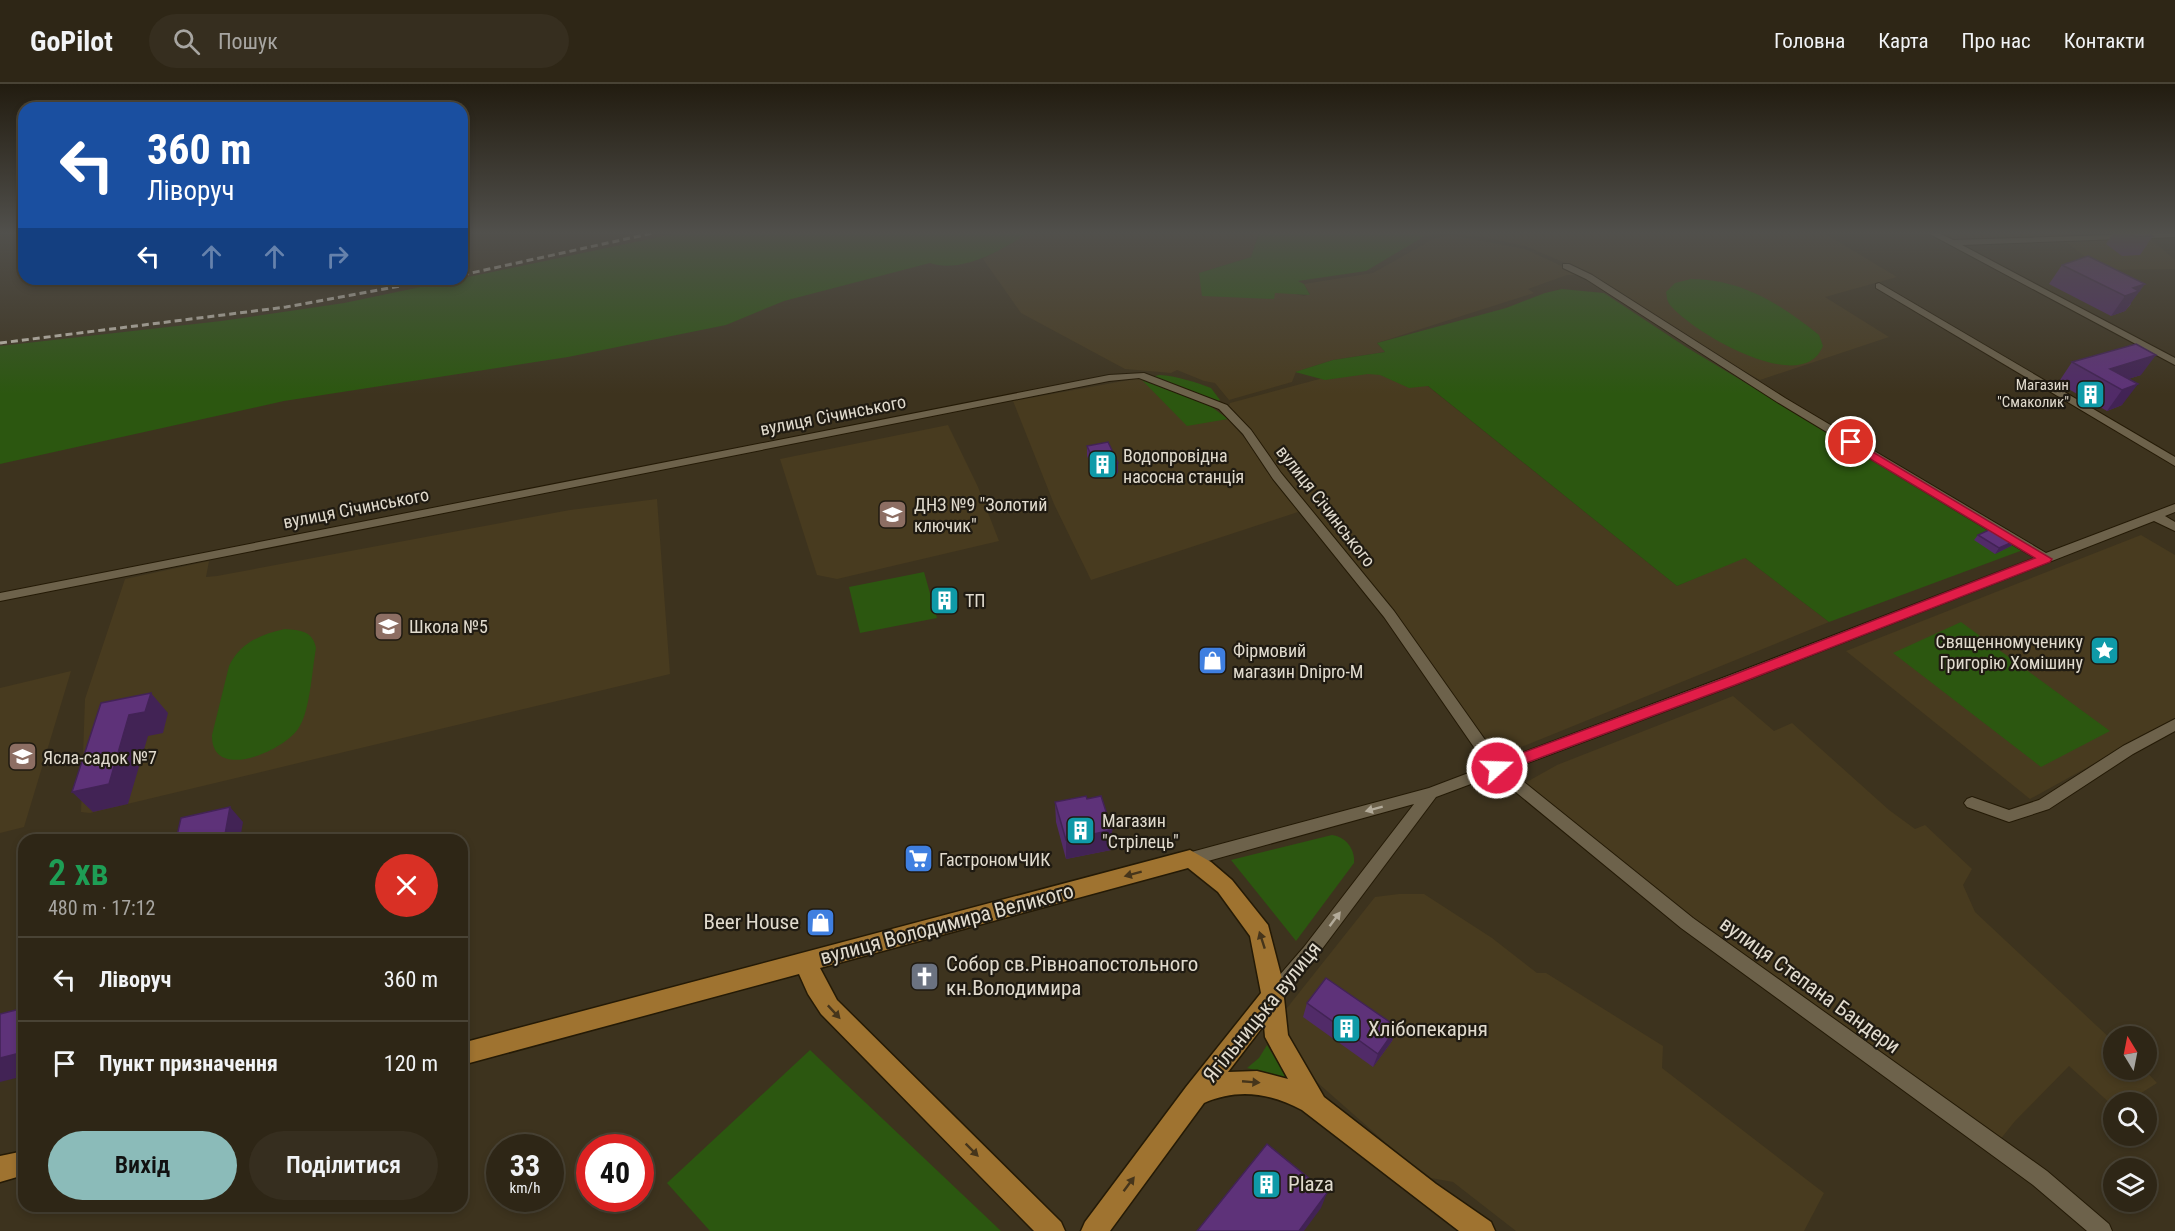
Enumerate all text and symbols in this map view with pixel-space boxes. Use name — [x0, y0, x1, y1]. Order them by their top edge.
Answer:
search box — [149, 14, 569, 68]
text: GoPilot — [30, 25, 113, 58]
icon: search — [170, 25, 203, 58]
text: Пошук — [218, 29, 278, 54]
text: Головна — [1774, 29, 1845, 53]
text: Карта — [1878, 29, 1929, 53]
text: Про нас — [1962, 29, 2031, 53]
text: Контакти — [2064, 29, 2145, 53]
text: 360 m — [147, 125, 252, 174]
icon: left — [48, 126, 126, 204]
text: Ліворуч — [147, 175, 234, 207]
icon: left — [132, 240, 165, 273]
icon: ahead — [195, 240, 228, 273]
icon: ahead — [258, 240, 291, 273]
icon: right — [321, 240, 354, 273]
place label: Магазин "Смаколик" — [1997, 376, 2069, 411]
building icon: Магазин "Смаколик" — [2074, 378, 2106, 410]
street label: вулиця Січинського — [758, 391, 908, 439]
pin — [1825, 416, 1876, 467]
icon: arrive — [1834, 425, 1867, 458]
street label: вулиця Січинського — [1272, 441, 1380, 571]
place label: Водопровідна насосна станція — [1123, 445, 1244, 487]
building icon: Водопровідна насосна станція — [1086, 449, 1118, 481]
street label: вулиця Січинського — [281, 484, 431, 532]
place label: ДНЗ №9 "Золотий ключик" — [914, 494, 1047, 536]
school or university icon: ДНЗ №9 "Золотий ключик" — [877, 498, 909, 530]
building icon: ТП — [928, 584, 960, 616]
place label: ТП — [965, 590, 986, 611]
school or university icon: Школа №5 — [372, 610, 404, 642]
place label: Школа №5 — [409, 616, 488, 637]
place label: Священномученику Григорію Хомішину — [1935, 631, 2083, 673]
place icon: Священномученику Григорію Хомішину — [2088, 635, 2120, 667]
place label: Фірмовий магазин Dnipro-M — [1233, 640, 1363, 682]
shop icon: Фірмовий магазин Dnipro-M — [1196, 644, 1228, 676]
position arrow — [1465, 736, 1529, 800]
school or university icon: Ясла-садок №7 — [6, 741, 38, 773]
place label: Ясла-садок №7 — [43, 747, 157, 768]
one-way arrow — [1365, 805, 1383, 814]
place label: Магазин "Стрілець" — [1102, 810, 1179, 852]
building icon: Магазин "Стрілець" — [1065, 814, 1097, 846]
supermarket icon: ГастрономЧИК — [902, 843, 934, 875]
place label: ГастрономЧИК — [939, 849, 1050, 870]
text: 2 хв — [48, 852, 109, 894]
button: close — [375, 854, 438, 917]
one-way arrow — [1124, 870, 1143, 880]
street label: вулиця Володимира Великого — [818, 879, 1076, 969]
text: 480 m · 17:12 — [48, 896, 155, 920]
shop icon: Beer House — [804, 906, 836, 938]
place label: Beer House — [703, 910, 799, 934]
one-way arrow — [1329, 911, 1341, 926]
street label: вулиця Степана Бандери — [1715, 912, 1905, 1058]
one-way arrow — [1257, 931, 1266, 949]
street label: Ягільницька вулиця — [1198, 937, 1326, 1087]
place label: Собор св.Рівноапостольного кн.Володимира — [946, 952, 1198, 1000]
church icon: Собор св.Рівноапостольного кн.Володимира — [909, 960, 941, 992]
icon: left — [48, 963, 81, 996]
text: Ліворуч — [99, 967, 171, 992]
text: 360 m — [384, 967, 438, 992]
one-way arrow — [827, 1005, 841, 1019]
building icon: Хлібопекарня — [1331, 1013, 1363, 1045]
place label: Хлібопекарня — [1368, 1017, 1488, 1041]
north arrow — [2103, 1026, 2157, 1080]
map controls — [2103, 1026, 2157, 1212]
icon: arrive — [48, 1047, 81, 1080]
text: Пункт призначення — [99, 1051, 278, 1076]
text: 120 m — [384, 1051, 438, 1076]
one-way arrow — [1242, 1077, 1261, 1087]
button: search — [2103, 1092, 2157, 1146]
button: Вихід — [48, 1131, 237, 1200]
button: Поділитися — [249, 1131, 438, 1200]
speed limit sign: 40 — [576, 1134, 654, 1212]
one-way arrow — [965, 1143, 979, 1158]
text: 33 — [510, 1148, 540, 1183]
button: layers — [2103, 1158, 2157, 1212]
building icon: Plaza — [1251, 1168, 1283, 1200]
place label: Plaza — [1288, 1172, 1334, 1196]
one-way arrow — [1122, 1177, 1134, 1192]
text: km/h — [510, 1179, 540, 1197]

